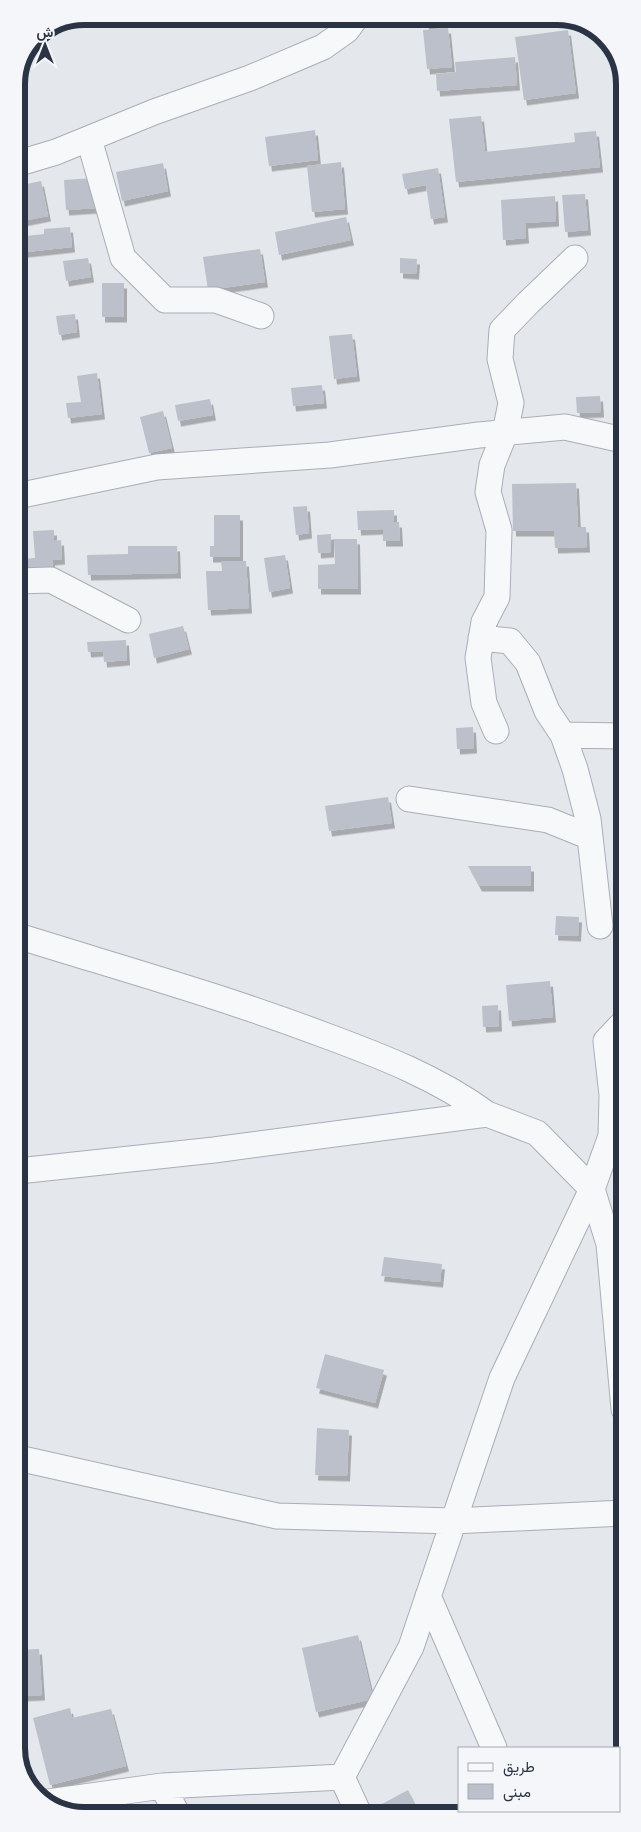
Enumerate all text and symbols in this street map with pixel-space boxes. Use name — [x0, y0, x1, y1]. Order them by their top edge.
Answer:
north arrow — [20, 20, 70, 70]
text: ش — [37, 23, 54, 43]
legend — [458, 1747, 621, 1812]
text: طريق — [503, 1757, 535, 1778]
text: مبنى — [503, 1782, 531, 1803]

